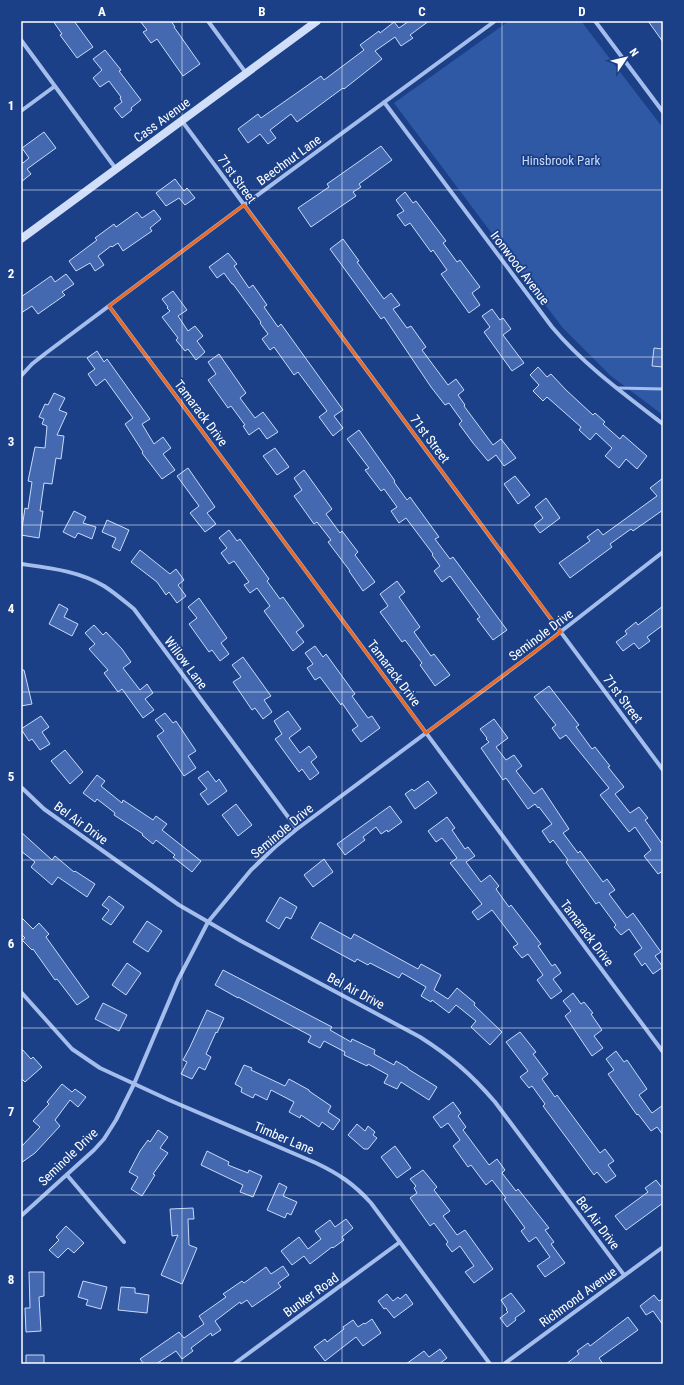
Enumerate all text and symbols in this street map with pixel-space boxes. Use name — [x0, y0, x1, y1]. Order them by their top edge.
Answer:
text: A — [98, 4, 106, 19]
text: B — [258, 4, 266, 19]
text: C — [418, 4, 426, 19]
text: D — [578, 4, 586, 19]
north arrow — [606, 38, 646, 78]
text: N — [627, 46, 641, 59]
street label: Cass Avenue — [131, 95, 193, 145]
text: 1 — [8, 98, 14, 113]
street label: Beechnut Lane — [254, 132, 324, 188]
street label: 71st Street — [214, 152, 260, 206]
park label: Hinsbrook Park — [522, 153, 600, 168]
street label: Ironwood Avenue — [487, 228, 553, 308]
text: 2 — [8, 266, 15, 281]
street label: Tamarack Drive — [171, 377, 231, 449]
street label: 71st Street — [407, 412, 453, 466]
text: 3 — [8, 434, 14, 449]
text: 4 — [8, 601, 15, 616]
street label: Seminole Drive — [506, 606, 576, 664]
street label: Willow Lane — [161, 634, 211, 692]
street label: Tamarack Drive — [364, 637, 424, 709]
street label: 71st Street — [600, 672, 646, 726]
text: 5 — [8, 769, 15, 784]
street label: Bel Air Drive — [51, 799, 111, 847]
street label: Seminole Drive — [248, 801, 316, 861]
street label: Tamarack Drive — [557, 897, 617, 969]
text: 6 — [8, 936, 15, 951]
street label: Bel Air Drive — [325, 970, 387, 1012]
text: 7 — [8, 1104, 15, 1119]
street label: Timber Lane — [252, 1119, 316, 1157]
street label: Seminole Drive — [35, 1125, 101, 1189]
street label: Bel Air Drive — [573, 1194, 623, 1252]
street label: Richmond Avenue — [537, 1264, 619, 1330]
street label: Bunker Road — [280, 1270, 342, 1320]
text: 8 — [8, 1272, 14, 1287]

